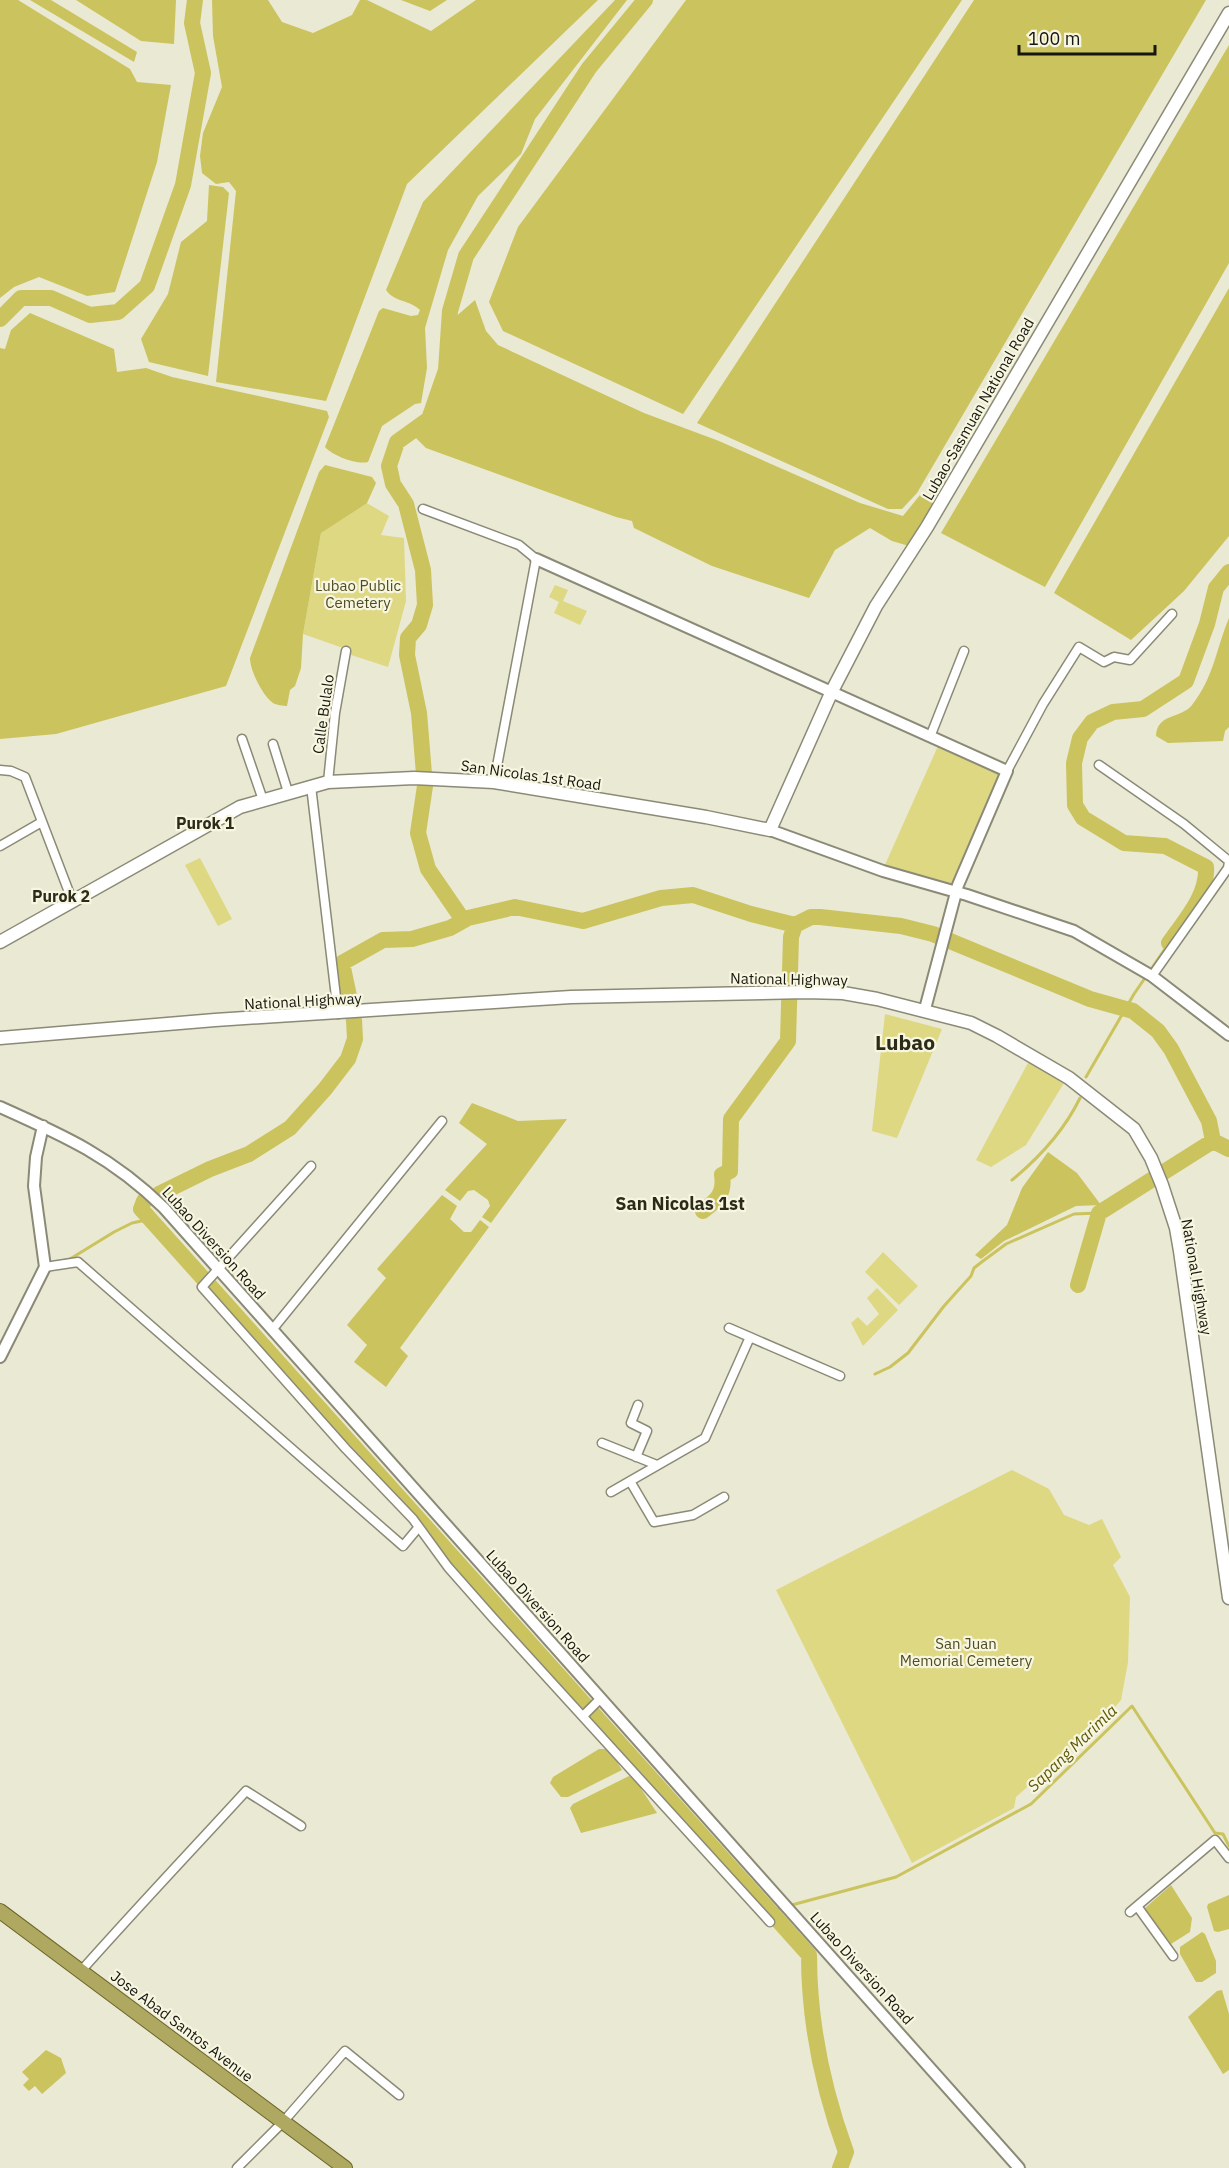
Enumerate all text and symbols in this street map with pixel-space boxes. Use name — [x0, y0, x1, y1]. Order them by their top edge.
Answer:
scale bar — [1019, 18, 1156, 56]
text: 100 m — [1028, 27, 1080, 50]
street label: Lubao-Sasmuan National Road — [918, 315, 1038, 503]
park label: Lubao Public Cemetery — [315, 576, 402, 612]
street label: Calle Bulalo — [308, 673, 338, 755]
street label: San Nicolas 1st Road — [460, 756, 602, 794]
district label: Purok 1 — [176, 813, 234, 833]
district label: Purok 2 — [32, 886, 90, 906]
street label: National Highway — [730, 968, 849, 990]
street label: National Highway — [244, 988, 363, 1014]
district label: Lubao — [875, 1028, 935, 1056]
street label: Lubao Diversion Road — [158, 1183, 270, 1303]
district label: San Nicolas 1st — [615, 1192, 745, 1215]
street label: National Highway — [1177, 1217, 1217, 1337]
street label: Lubao Diversion Road — [482, 1546, 594, 1666]
park label: San Juan Memorial Cemetery — [900, 1634, 1033, 1670]
water label: Sapang Marimla — [1023, 1700, 1121, 1796]
street label: Lubao Diversion Road — [806, 1908, 918, 2028]
street label: Jose Abad Santos Avenue — [107, 1966, 257, 2086]

